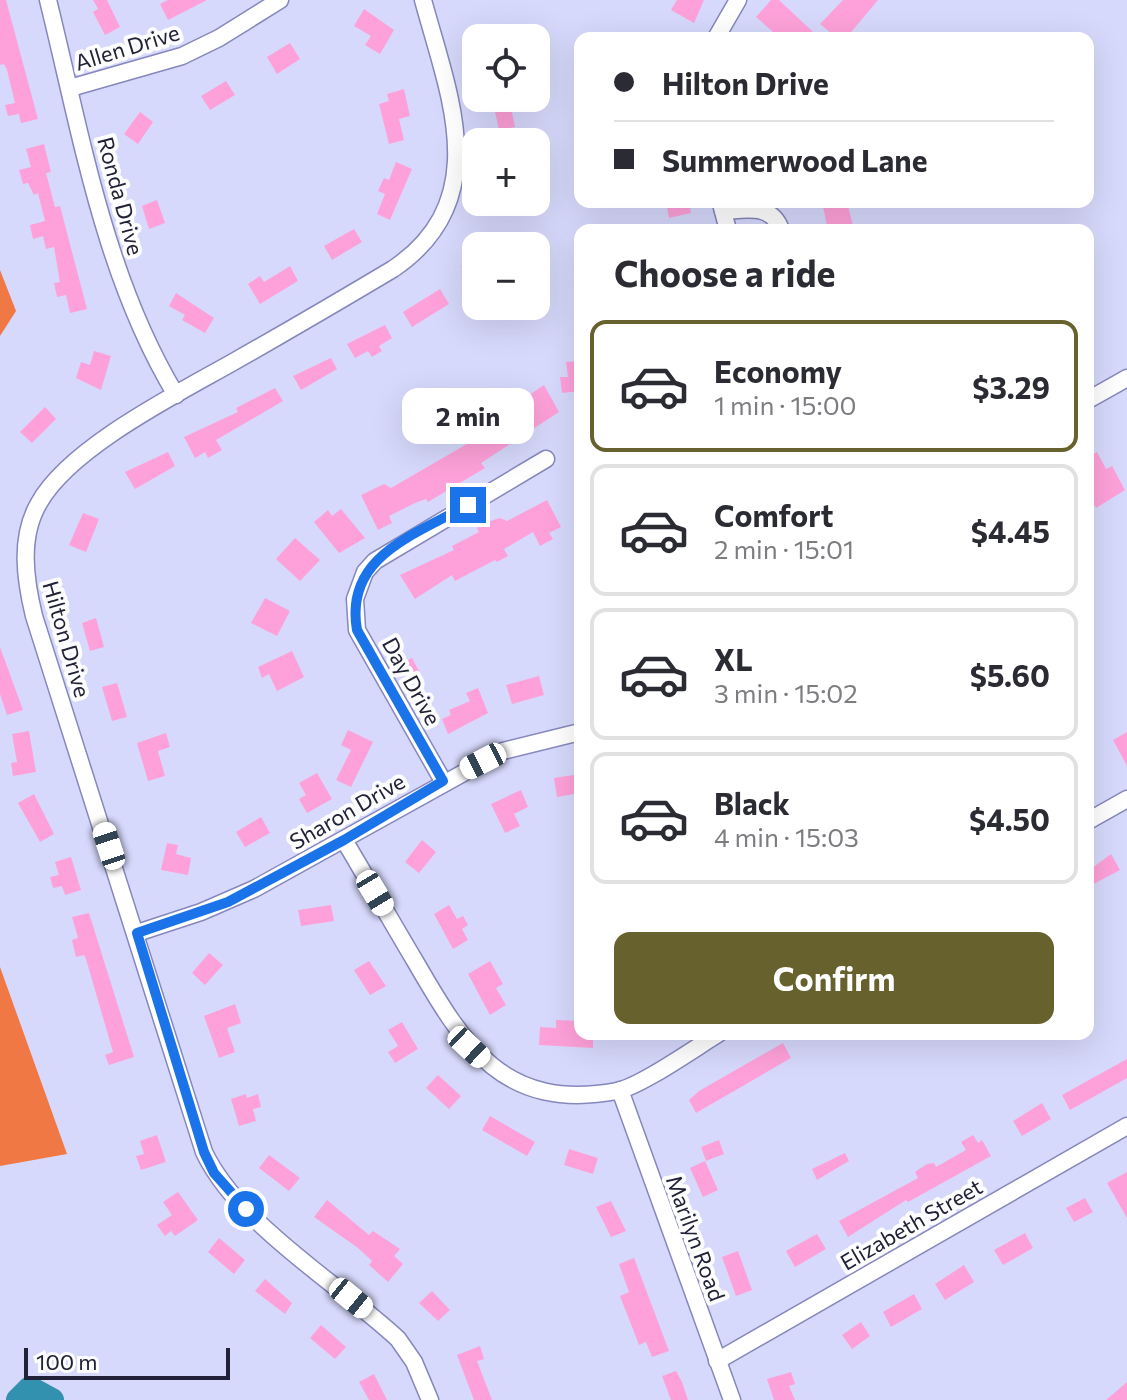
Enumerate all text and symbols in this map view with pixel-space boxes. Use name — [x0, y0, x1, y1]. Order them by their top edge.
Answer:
street label: Allen Drive — [71, 18, 183, 76]
map controls — [462, 24, 550, 320]
button: locate — [462, 24, 550, 112]
text: Hilton Drive — [662, 64, 829, 101]
button: + — [462, 128, 550, 216]
street label: Ronda Drive — [92, 134, 150, 258]
text: Summerwood Lane — [662, 141, 927, 178]
button: − — [462, 232, 550, 320]
text: Choose a ride — [614, 250, 835, 294]
icon: car — [618, 350, 690, 422]
text: Economy — [714, 352, 842, 389]
text: $3.29 — [972, 368, 1050, 405]
callout: 2 min — [402, 389, 534, 445]
text: 1 min · 15:00 — [714, 389, 857, 420]
text: 2 min — [436, 400, 500, 431]
route end — [450, 487, 486, 523]
icon: car — [618, 494, 690, 566]
text: Comfort — [714, 496, 833, 533]
text: $4.45 — [971, 512, 1050, 549]
text: 2 min · 15:01 — [714, 533, 854, 564]
street label: Hilton Drive — [38, 578, 96, 700]
street label: Day Drive — [377, 632, 447, 730]
icon: car — [618, 638, 690, 710]
text: XL — [714, 640, 753, 677]
text: $5.60 — [970, 656, 1050, 693]
text: 3 min · 15:02 — [714, 677, 858, 708]
car — [456, 739, 510, 783]
street label: Sharon Drive — [285, 767, 409, 855]
icon: car — [618, 782, 690, 854]
text: Black — [714, 784, 790, 821]
text: $4.50 — [969, 800, 1050, 837]
car — [90, 819, 128, 873]
text: 4 min · 15:03 — [714, 821, 859, 852]
car — [352, 866, 398, 920]
button: Confirm — [614, 932, 1054, 1024]
car — [443, 1022, 495, 1072]
street label: Marilyn Road — [661, 1171, 731, 1305]
street label: Elizabeth Street — [835, 1173, 987, 1275]
route start — [228, 1191, 264, 1227]
car — [325, 1274, 377, 1322]
scale bar — [24, 1344, 230, 1380]
text: 100 m — [36, 1348, 98, 1375]

